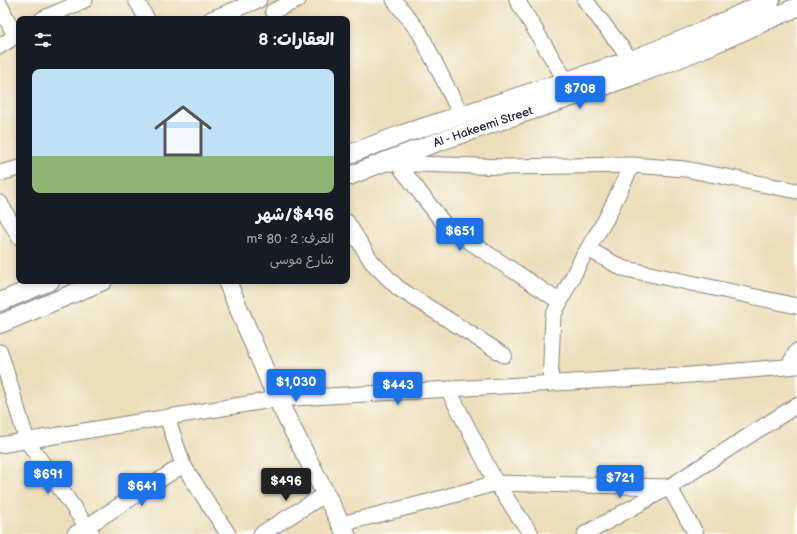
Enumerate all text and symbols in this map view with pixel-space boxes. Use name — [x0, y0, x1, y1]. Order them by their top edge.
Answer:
icon: filters — [32, 29, 54, 51]
text: العقارات: 8 — [258, 30, 334, 50]
pin: $708 — [556, 76, 604, 110]
text: $708 — [564, 81, 596, 97]
icon: home — [147, 95, 219, 167]
street label: Al - Hakeemi Street — [431, 103, 535, 151]
text: $496/شهر — [256, 205, 334, 225]
pin: $651 — [436, 218, 484, 252]
text: $651 — [445, 223, 475, 239]
text: الغرف: 2 · 80 m² — [247, 231, 334, 247]
text: شارع موسى — [270, 252, 334, 268]
pin: $1,030 — [263, 369, 329, 403]
pin: $443 — [374, 372, 422, 406]
text: $1,030 — [276, 374, 316, 390]
text: $443 — [382, 377, 414, 393]
pin: $691 — [24, 461, 72, 495]
pin: $721 — [596, 465, 644, 499]
text: $691 — [33, 466, 63, 482]
pin: $496 — [262, 468, 310, 502]
text: $721 — [606, 470, 634, 486]
pin: $641 — [118, 473, 166, 507]
text: $496 — [270, 473, 302, 489]
text: $641 — [127, 478, 157, 494]

